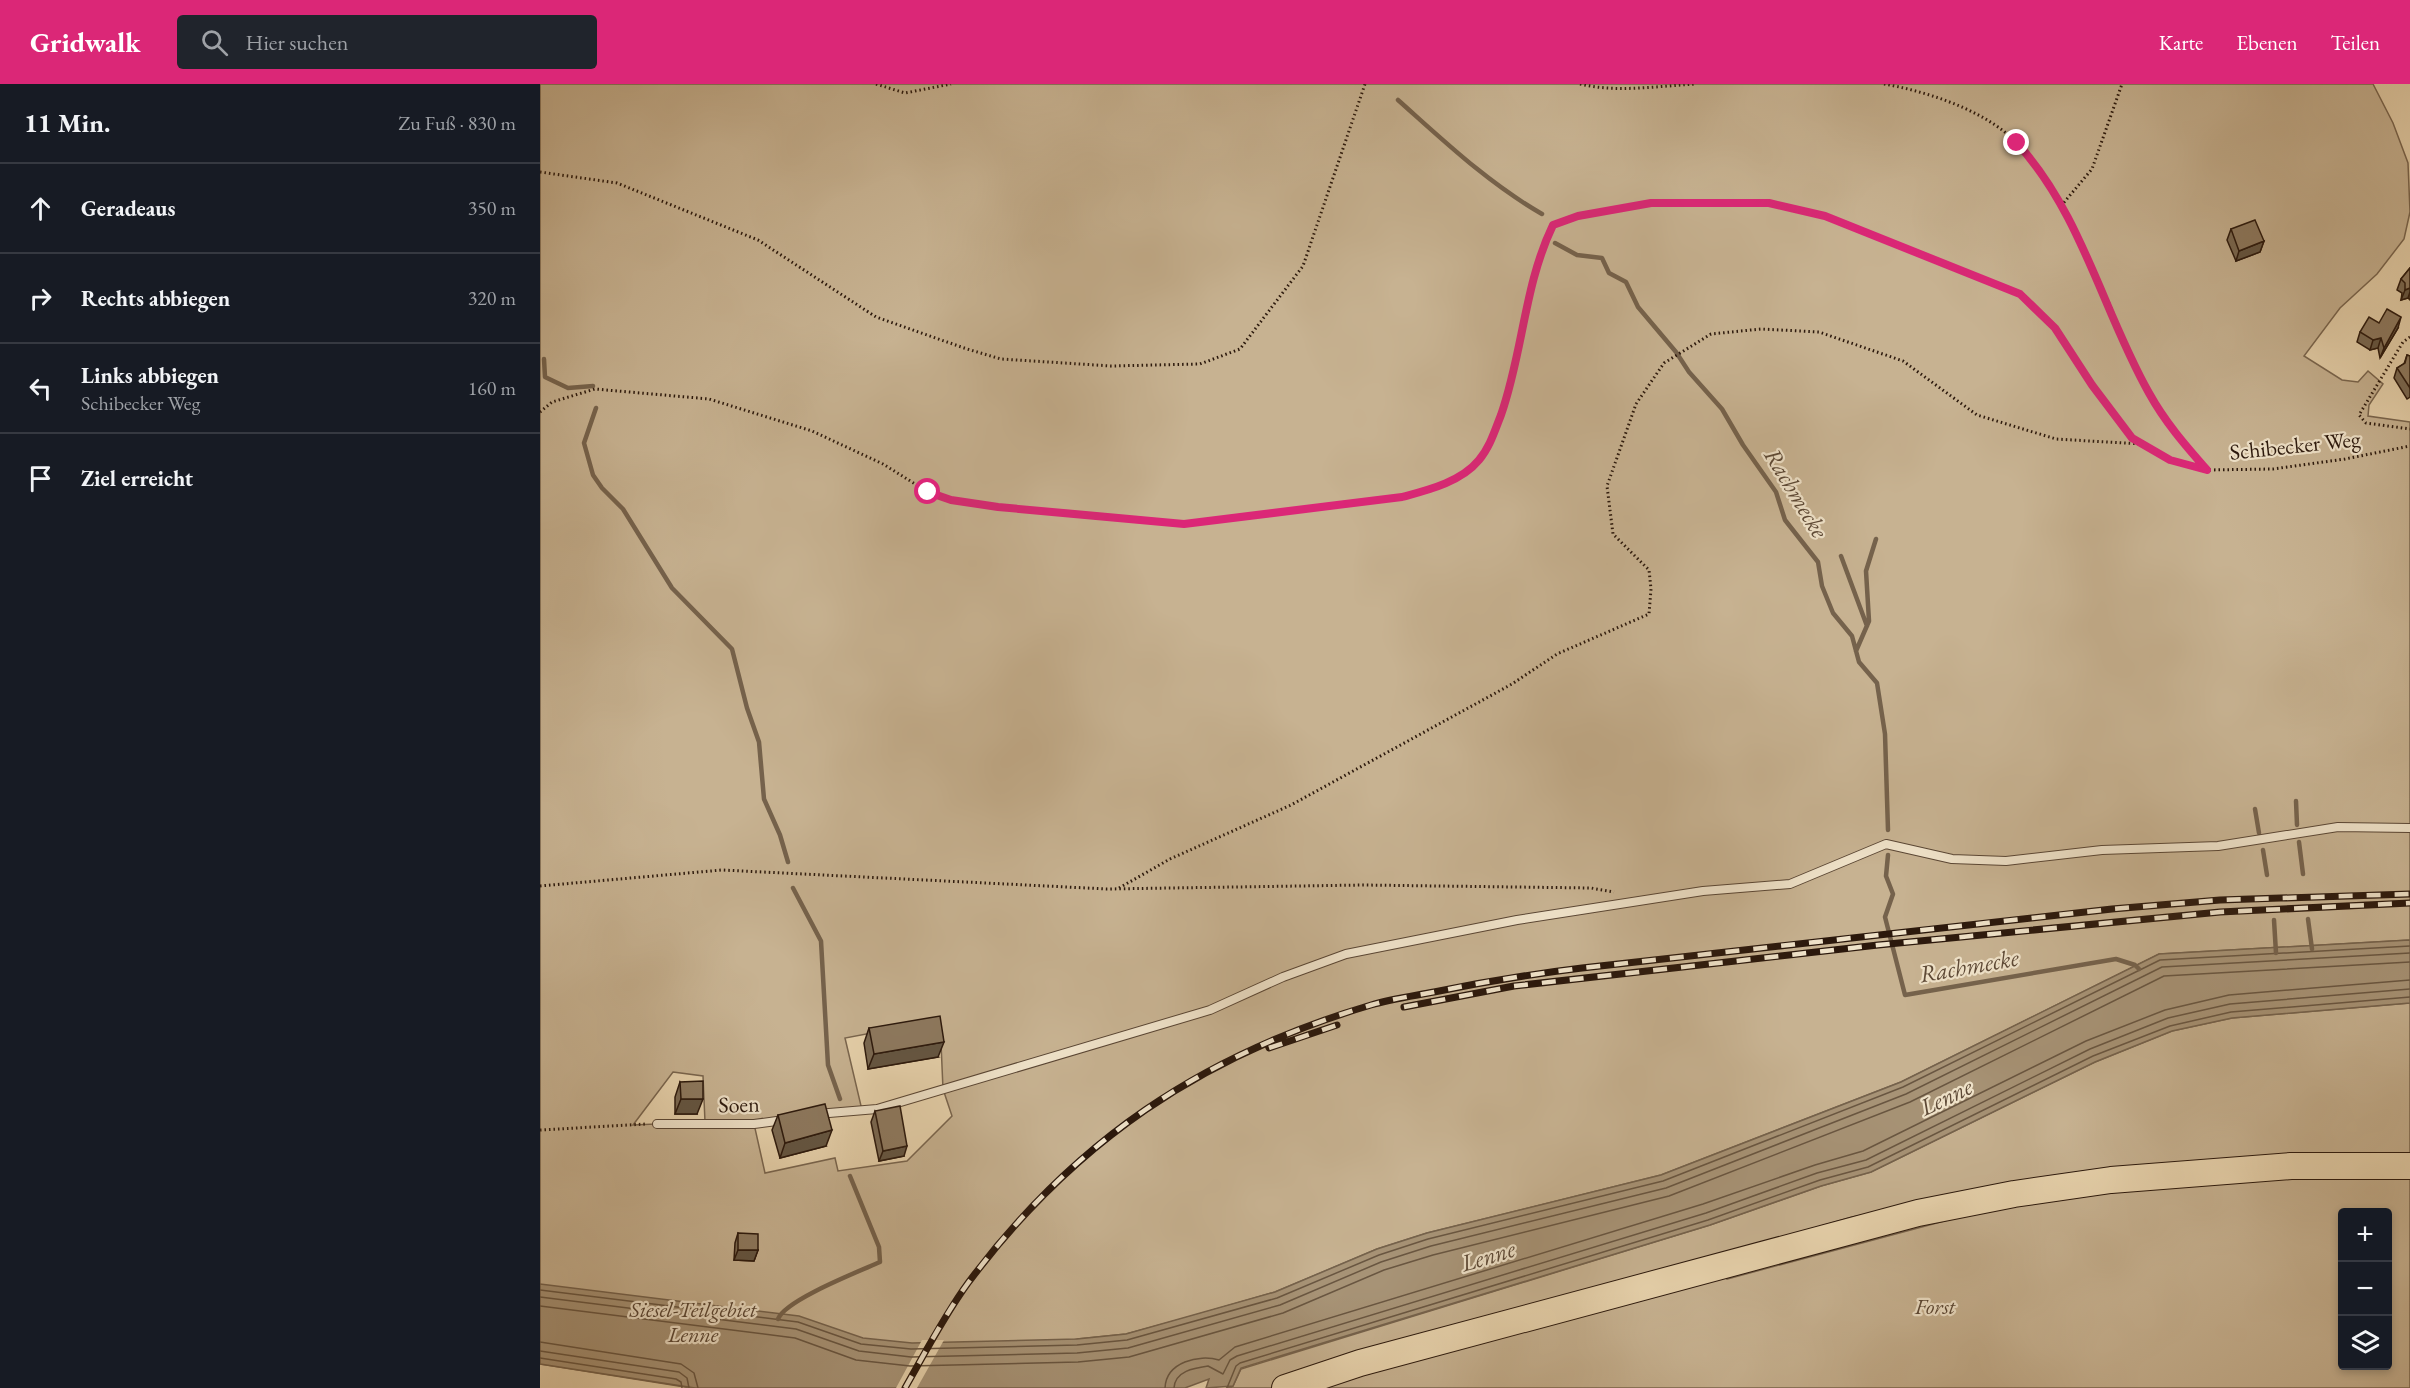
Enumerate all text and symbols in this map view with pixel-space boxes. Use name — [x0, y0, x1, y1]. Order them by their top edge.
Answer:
search box — [177, 15, 597, 69]
text: Gridwalk — [30, 24, 141, 60]
icon: search — [198, 26, 231, 59]
text: Hier suchen — [246, 28, 348, 57]
text: Karte — [2159, 29, 2203, 56]
text: Ebenen — [2236, 29, 2297, 56]
text: Teilen — [2330, 29, 2380, 56]
text: 11 Min. — [24, 106, 110, 140]
text: Zu Fuß · 830 m — [398, 110, 516, 136]
route end — [2003, 129, 2029, 155]
icon: ahead — [24, 192, 57, 225]
text: Geradeaus — [81, 194, 175, 223]
text: 350 m — [468, 195, 516, 221]
icon: right — [24, 282, 57, 315]
text: Rechts abbiegen — [81, 284, 230, 313]
text: 320 m — [468, 285, 516, 311]
text: Links abbiegen — [81, 361, 219, 390]
icon: left — [24, 372, 57, 405]
text: 160 m — [468, 375, 516, 401]
text: Schibecker Weg — [81, 390, 200, 416]
street label: Schibecker Weg — [2228, 424, 2362, 467]
water label: Rachmecke — [1757, 442, 1836, 544]
icon: arrive — [24, 462, 57, 495]
text: Ziel erreicht — [81, 464, 193, 493]
route start — [914, 478, 940, 504]
water label: Rachmecke — [1917, 941, 2022, 989]
water label: Lenne — [1913, 1070, 1978, 1123]
street label: Soen — [718, 1090, 760, 1119]
map controls — [2338, 1208, 2392, 1370]
button: + — [2338, 1208, 2392, 1262]
water label: Lenne — [1456, 1232, 1520, 1279]
button: − — [2338, 1262, 2392, 1316]
park label: Forst — [1914, 1292, 1957, 1321]
park label: Siesel-Teilgebiet Lenne — [629, 1295, 758, 1349]
button: layers — [2338, 1316, 2392, 1370]

